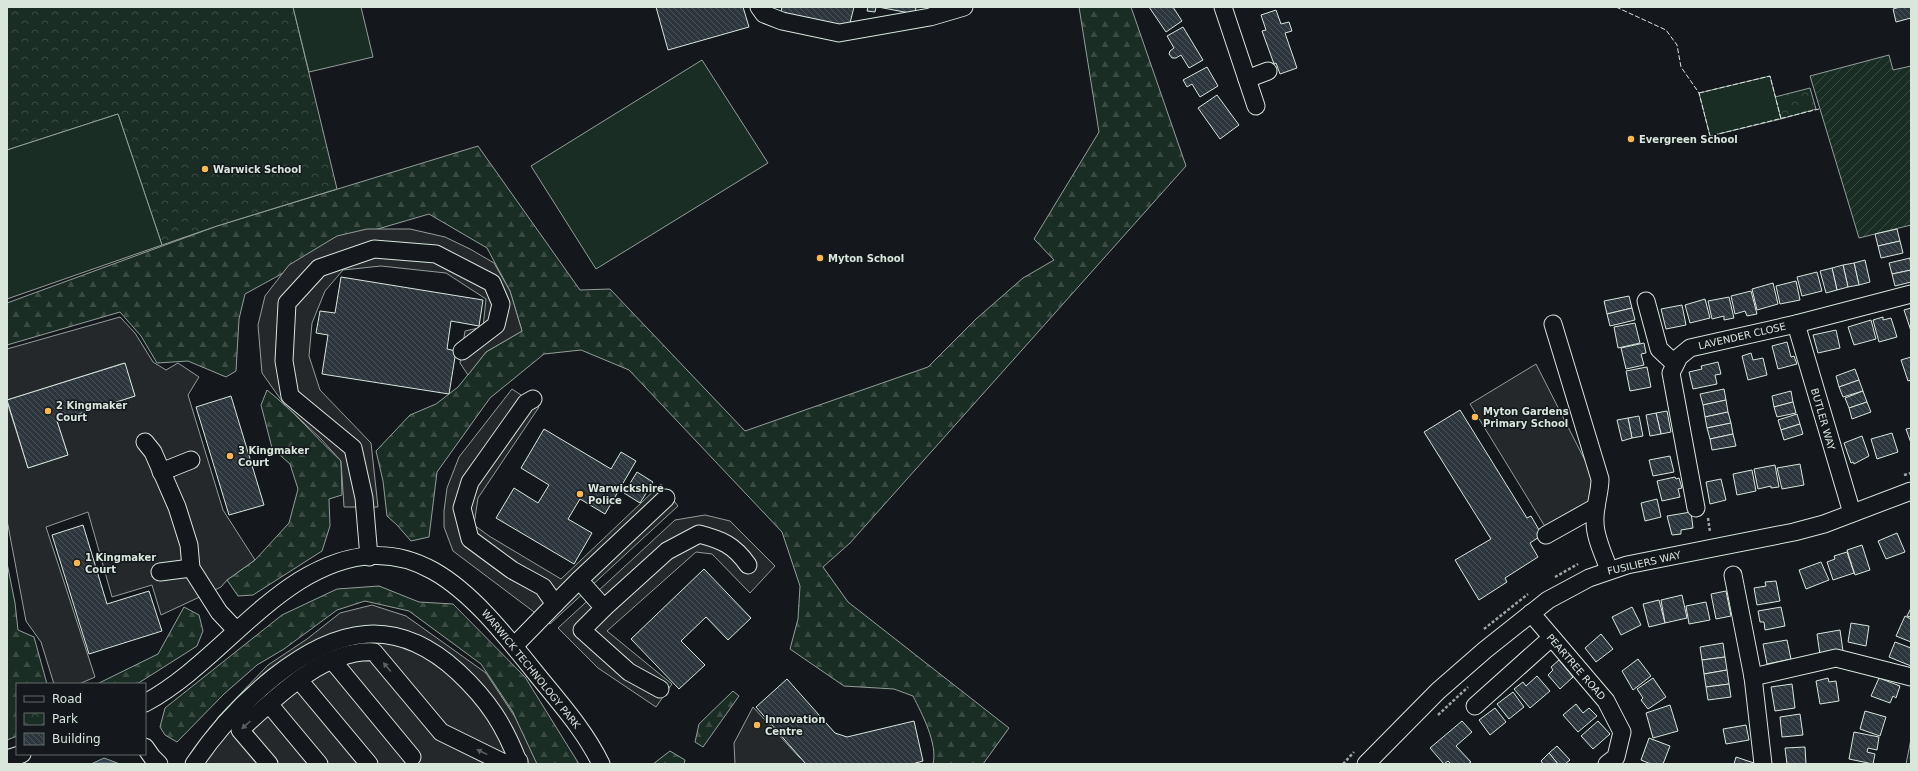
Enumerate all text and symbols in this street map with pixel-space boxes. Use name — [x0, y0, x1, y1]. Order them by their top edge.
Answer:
marker: Evergreen School — [1626, 134, 1636, 144]
place label: Evergreen School — [1639, 134, 1738, 145]
marker: Warwick School — [200, 164, 210, 174]
place label: Warwick School — [213, 164, 302, 175]
marker: Myton School — [815, 253, 825, 263]
place label: Myton School — [828, 253, 904, 264]
street label: LAVENDER CLOSE — [1697, 321, 1787, 351]
street label: BUTLER WAY — [1809, 387, 1837, 452]
place label: 2 Kingmaker Court — [56, 400, 127, 423]
marker: 2 Kingmaker Court — [43, 406, 53, 416]
place label: Myton Gardens Primary School — [1483, 406, 1569, 429]
marker: Myton Gardens Primary School — [1470, 412, 1480, 422]
place label: 3 Kingmaker Court — [238, 445, 309, 468]
marker: 3 Kingmaker Court — [225, 451, 235, 461]
place label: Warwickshire Police — [588, 483, 664, 506]
marker: Warwickshire Police — [575, 489, 585, 499]
street label: FUSILIERS WAY — [1606, 549, 1683, 577]
place label: 1 Kingmaker Court — [85, 552, 156, 575]
marker: 1 Kingmaker Court — [72, 558, 82, 568]
street label: WARWICK TECHNOLOGY PARK — [480, 607, 583, 731]
street label: PEARTREE ROAD — [1544, 632, 1608, 702]
one-way arrow — [383, 662, 392, 672]
legend — [16, 683, 146, 755]
text: Road — [52, 692, 82, 706]
text: Park — [52, 712, 78, 726]
place label: Innovation Centre — [765, 714, 825, 737]
one-way arrow — [241, 720, 251, 730]
marker: Innovation Centre — [752, 720, 762, 730]
text: Building — [52, 732, 101, 746]
one-way arrow — [477, 749, 488, 755]

